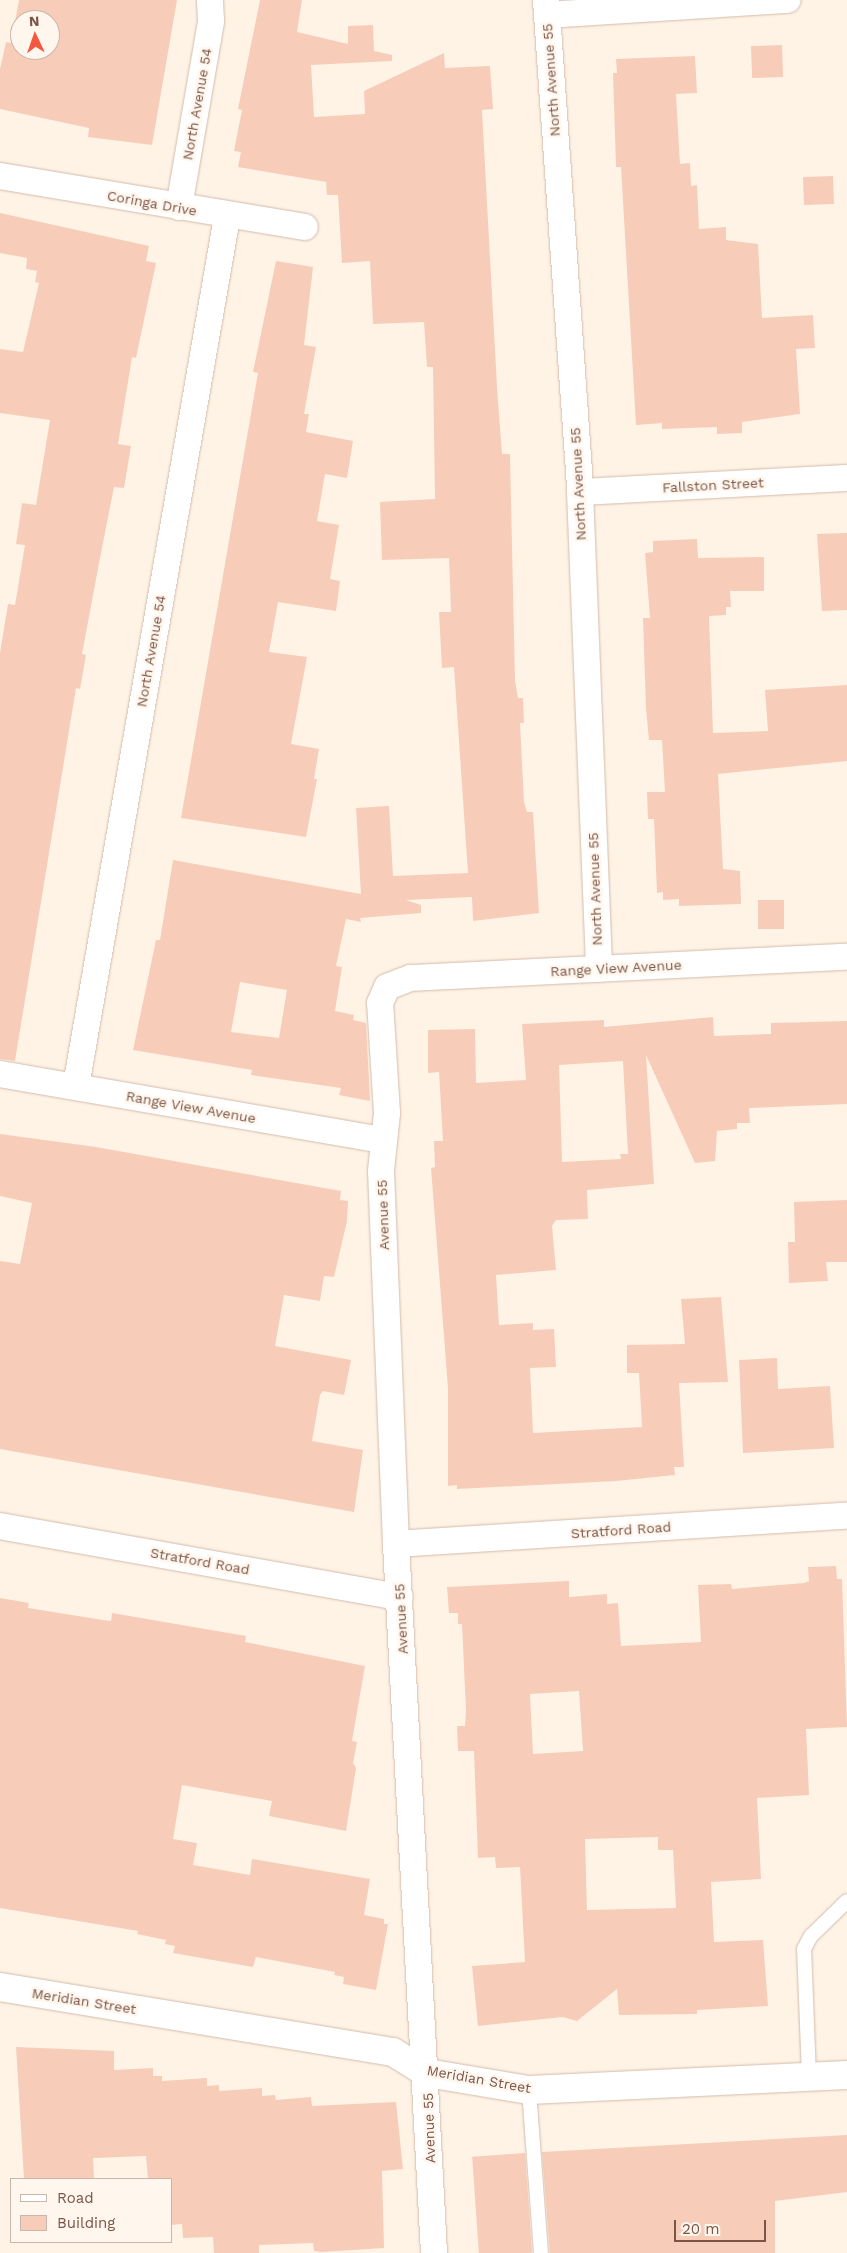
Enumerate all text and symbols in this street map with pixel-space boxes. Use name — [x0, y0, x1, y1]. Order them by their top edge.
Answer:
north arrow — [10, 10, 60, 60]
text: N — [29, 13, 40, 29]
street label: North Avenue 55 — [539, 23, 563, 137]
street label: North Avenue 54 — [179, 46, 215, 162]
street label: Coringa Drive — [106, 187, 198, 219]
street label: North Avenue 55 — [567, 427, 589, 541]
street label: Fallston Street — [662, 474, 764, 496]
street label: North Avenue 54 — [133, 593, 169, 709]
street label: North Avenue 55 — [585, 832, 605, 946]
street label: Range View Avenue — [549, 956, 683, 980]
street label: Range View Avenue — [124, 1087, 258, 1127]
street label: Avenue 55 — [373, 1179, 393, 1251]
street label: Stratford Road — [570, 1518, 672, 1542]
street label: Stratford Road — [149, 1544, 251, 1578]
street label: Avenue 55 — [391, 1583, 411, 1655]
street label: Meridian Street — [31, 1984, 137, 2018]
street label: Meridian Street — [426, 2062, 532, 2096]
street label: Avenue 55 — [419, 2092, 439, 2164]
legend — [10, 2178, 172, 2243]
text: Road — [57, 2189, 94, 2207]
scale bar — [677, 2210, 770, 2242]
text: Building — [57, 2214, 115, 2232]
text: 20 m — [682, 2220, 720, 2238]

